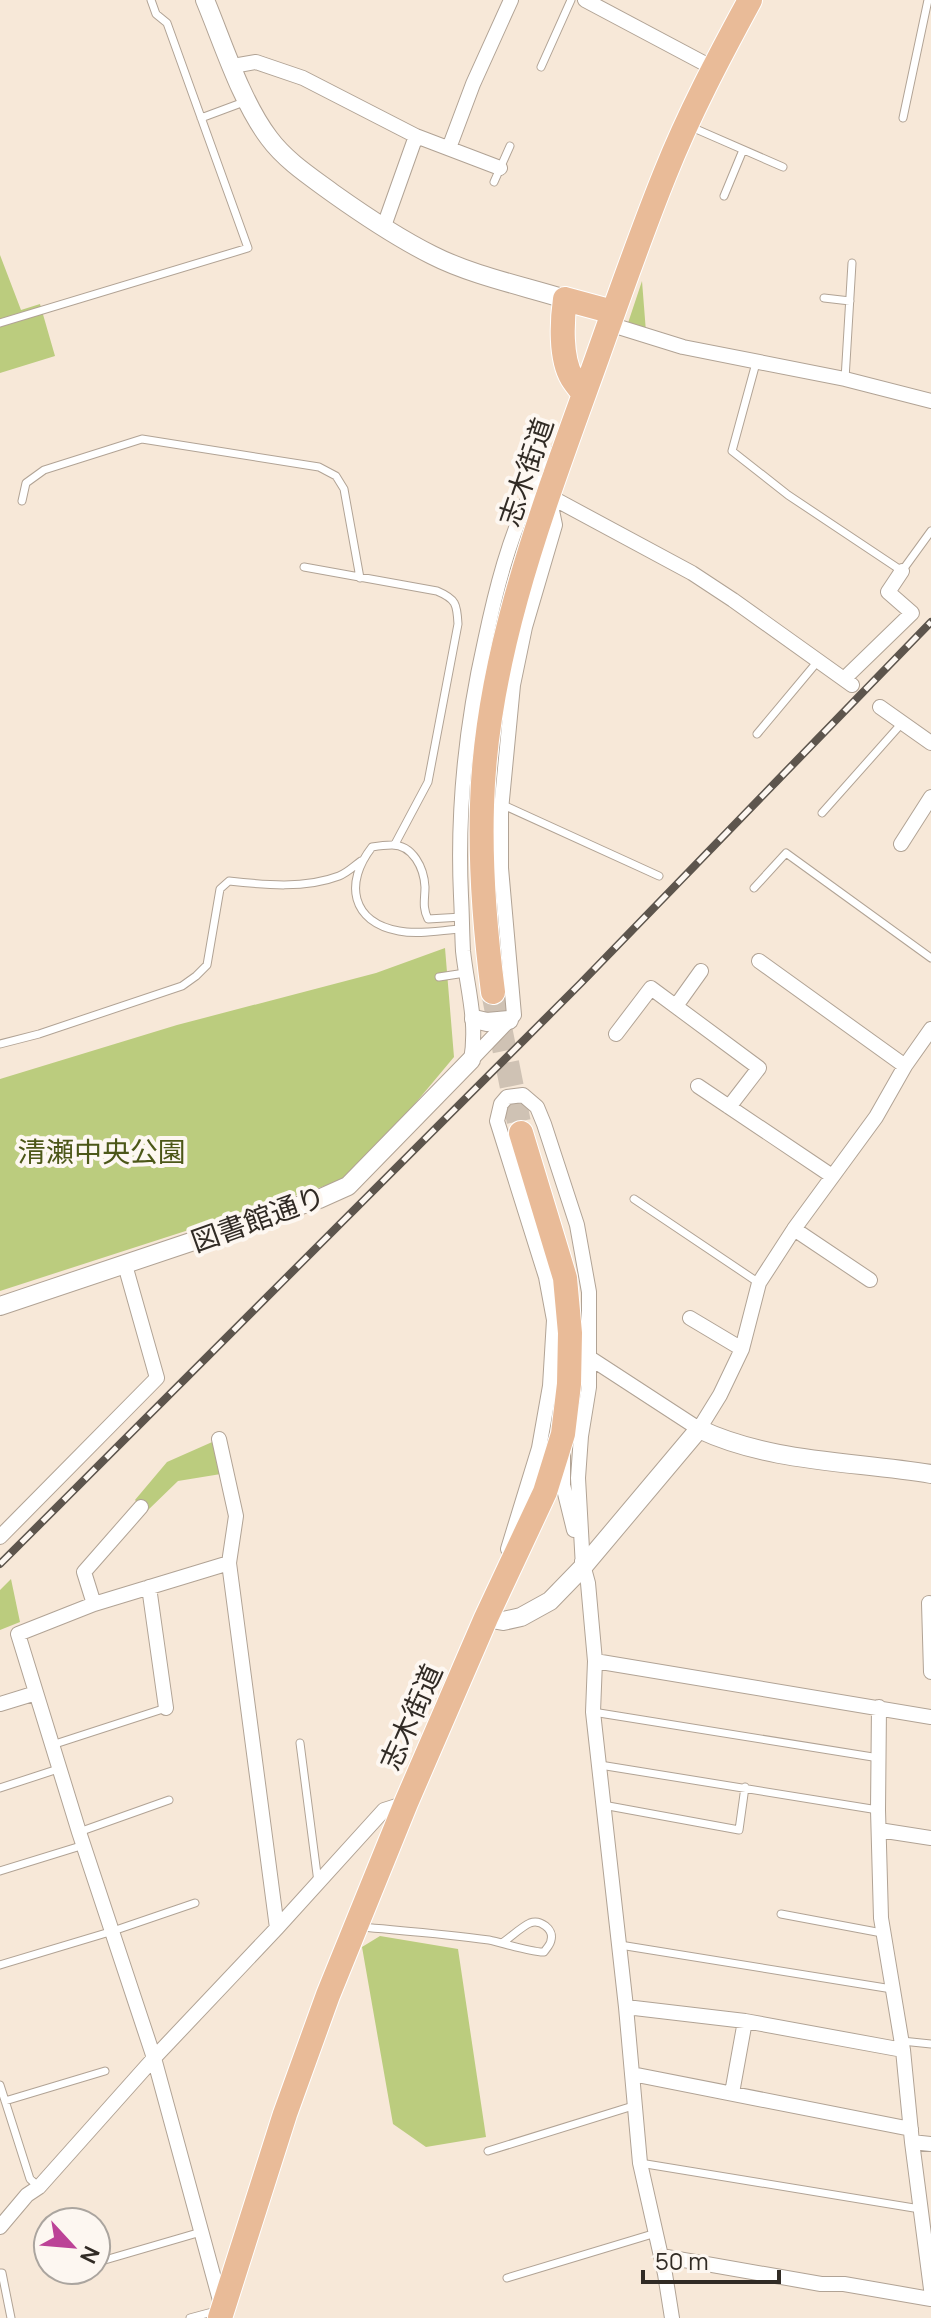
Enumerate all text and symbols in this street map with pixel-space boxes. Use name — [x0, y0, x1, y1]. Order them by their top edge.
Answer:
street label: 志木街道 — [489, 413, 561, 531]
park label: 清瀬中央公園 — [18, 1132, 186, 1170]
street label: 図書館通り — [185, 1176, 330, 1260]
street label: 志木街道 — [370, 1658, 450, 1775]
north arrow — [32, 2206, 112, 2286]
scale bar — [643, 2234, 779, 2284]
text: N — [73, 2241, 107, 2268]
text: 50 m — [655, 2244, 709, 2277]

